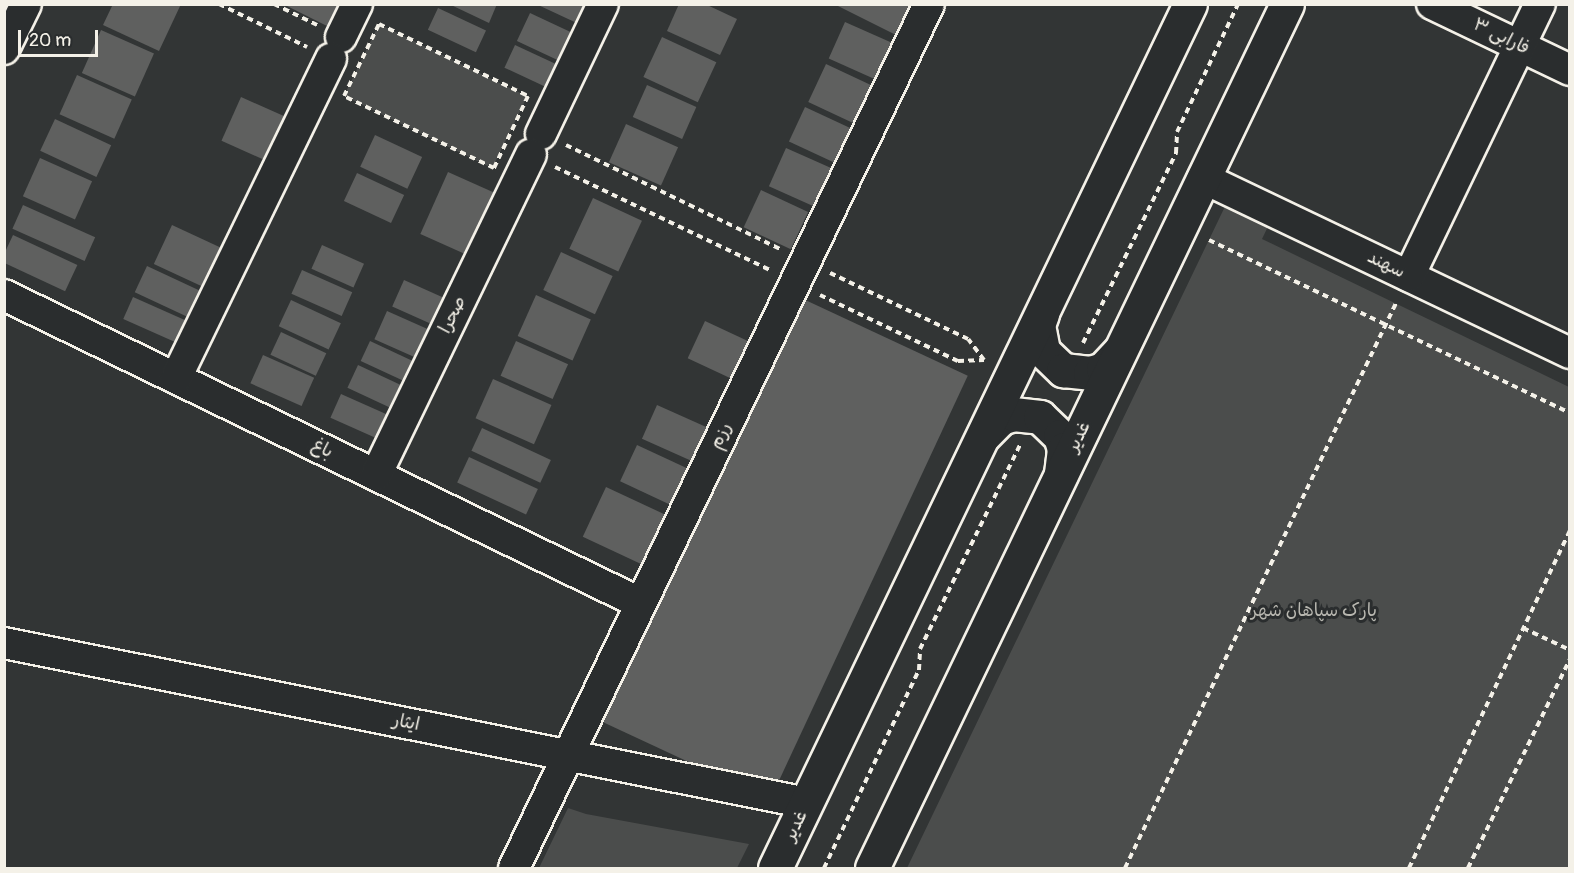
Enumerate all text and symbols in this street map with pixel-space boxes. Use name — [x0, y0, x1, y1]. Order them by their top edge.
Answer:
street label: فارابی ۳ — [1469, 14, 1533, 60]
scale bar — [21, 18, 100, 56]
text: 20 m — [29, 29, 71, 52]
street label: سهند — [1364, 247, 1408, 283]
street label: صحرا — [435, 293, 471, 337]
street label: غدیر — [1062, 418, 1096, 456]
street label: رزم — [705, 419, 737, 453]
street label: باغ — [308, 435, 336, 463]
park label: پارک سپاهان شهر — [1251, 600, 1377, 622]
street label: ایثار — [391, 710, 421, 736]
street label: غدیر — [779, 807, 813, 845]

